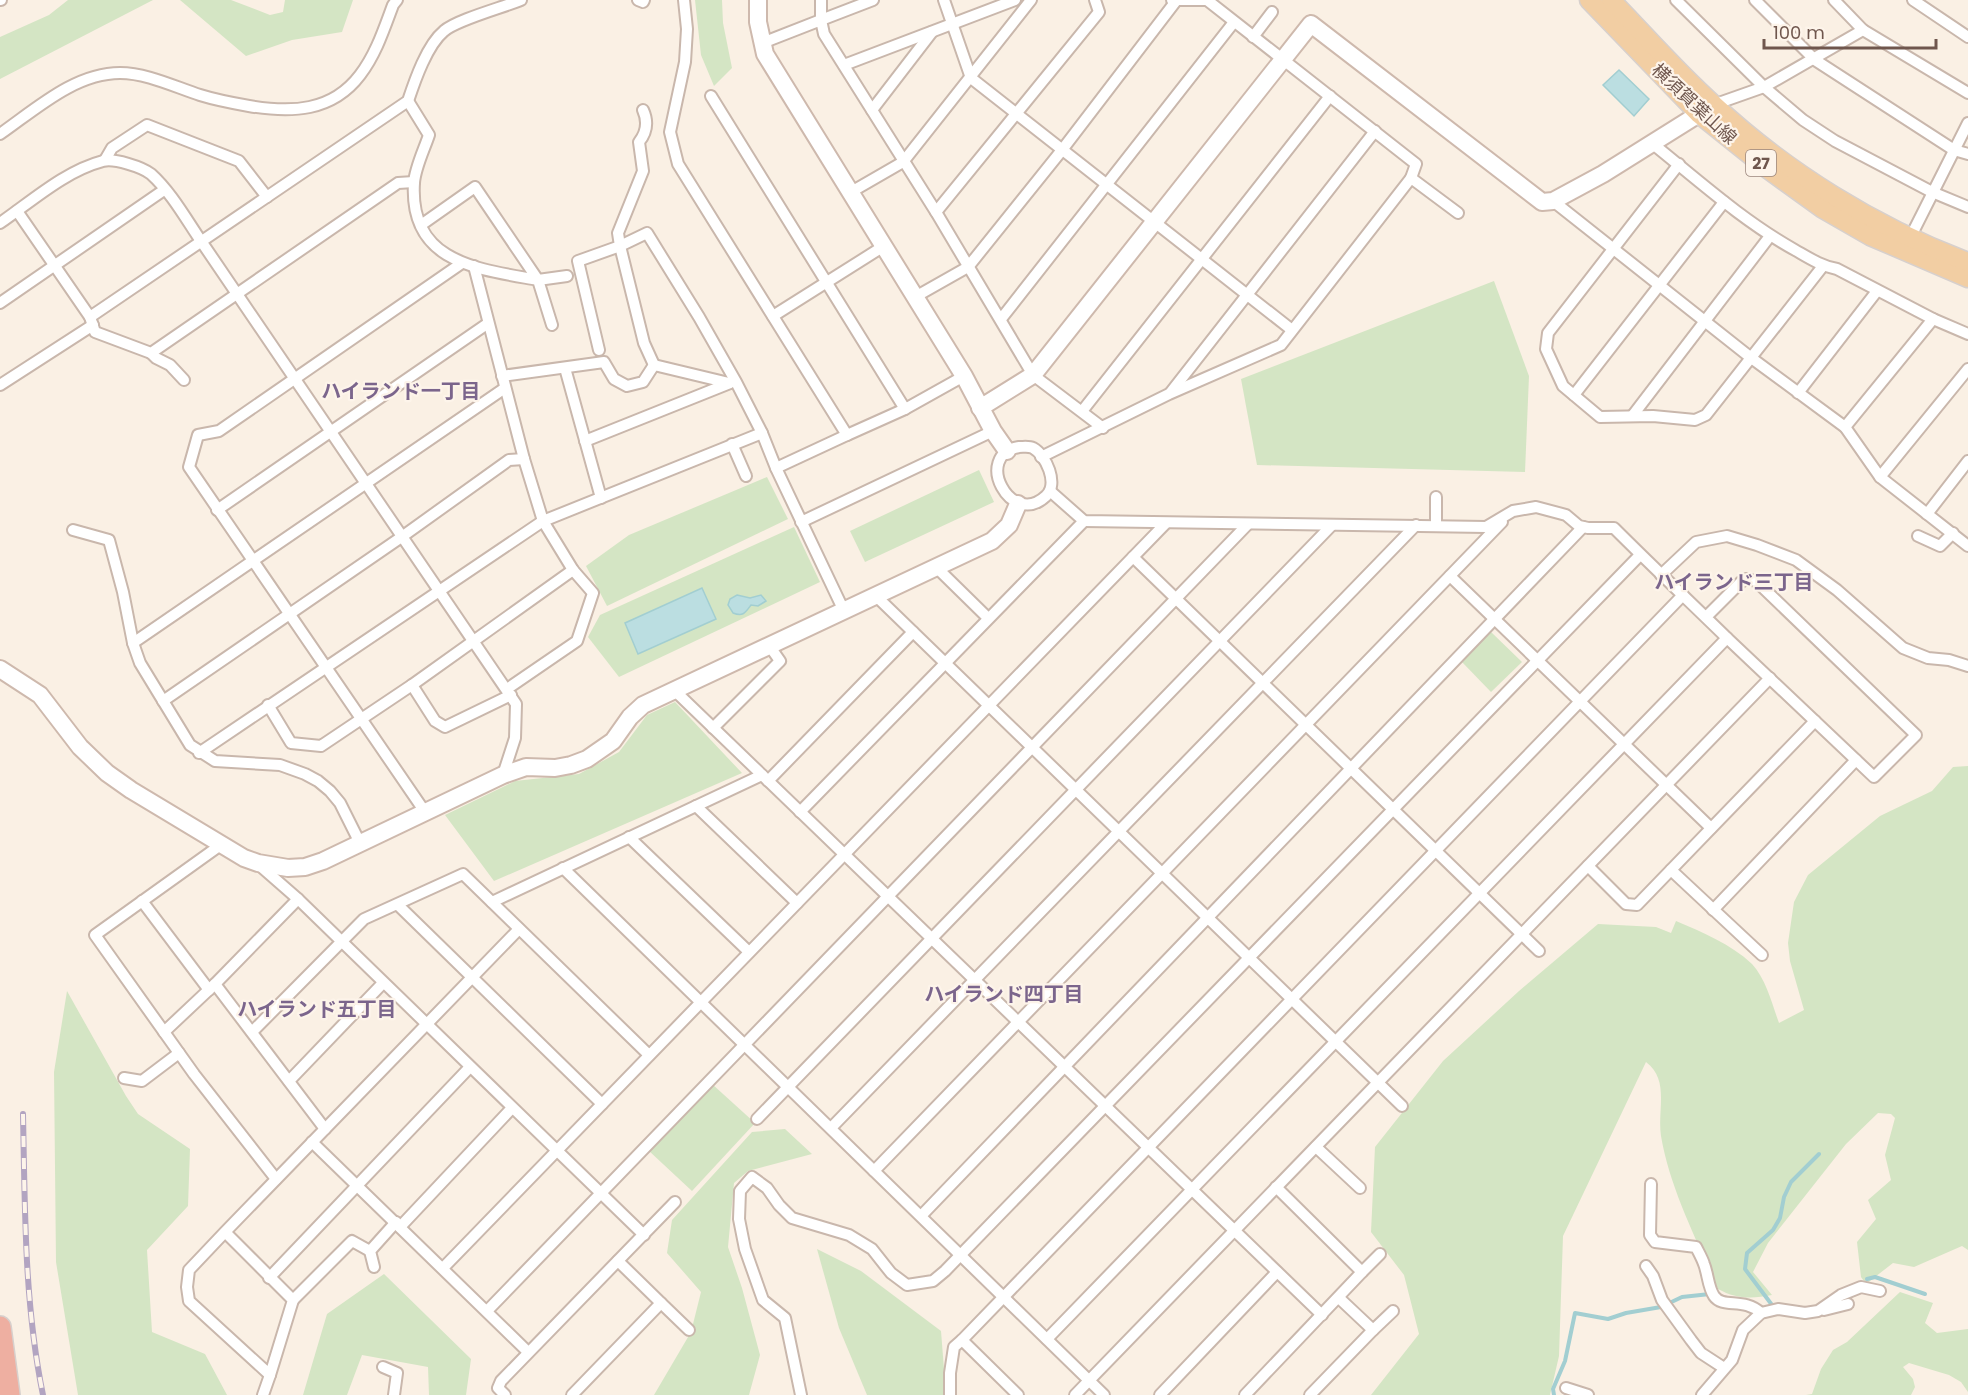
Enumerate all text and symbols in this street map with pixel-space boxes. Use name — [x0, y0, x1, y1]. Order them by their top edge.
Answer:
scale bar — [1764, 12, 1936, 50]
text: 100 m — [1773, 20, 1825, 45]
street label: 横須賀葉山線 — [1646, 58, 1742, 150]
road number: 27 — [1746, 150, 1776, 176]
district label: ハイランド一丁目 — [321, 377, 481, 405]
district label: ハイランド三丁目 — [1654, 568, 1814, 596]
district label: ハイランド四丁目 — [924, 980, 1084, 1008]
district label: ハイランド五丁目 — [237, 995, 397, 1023]

